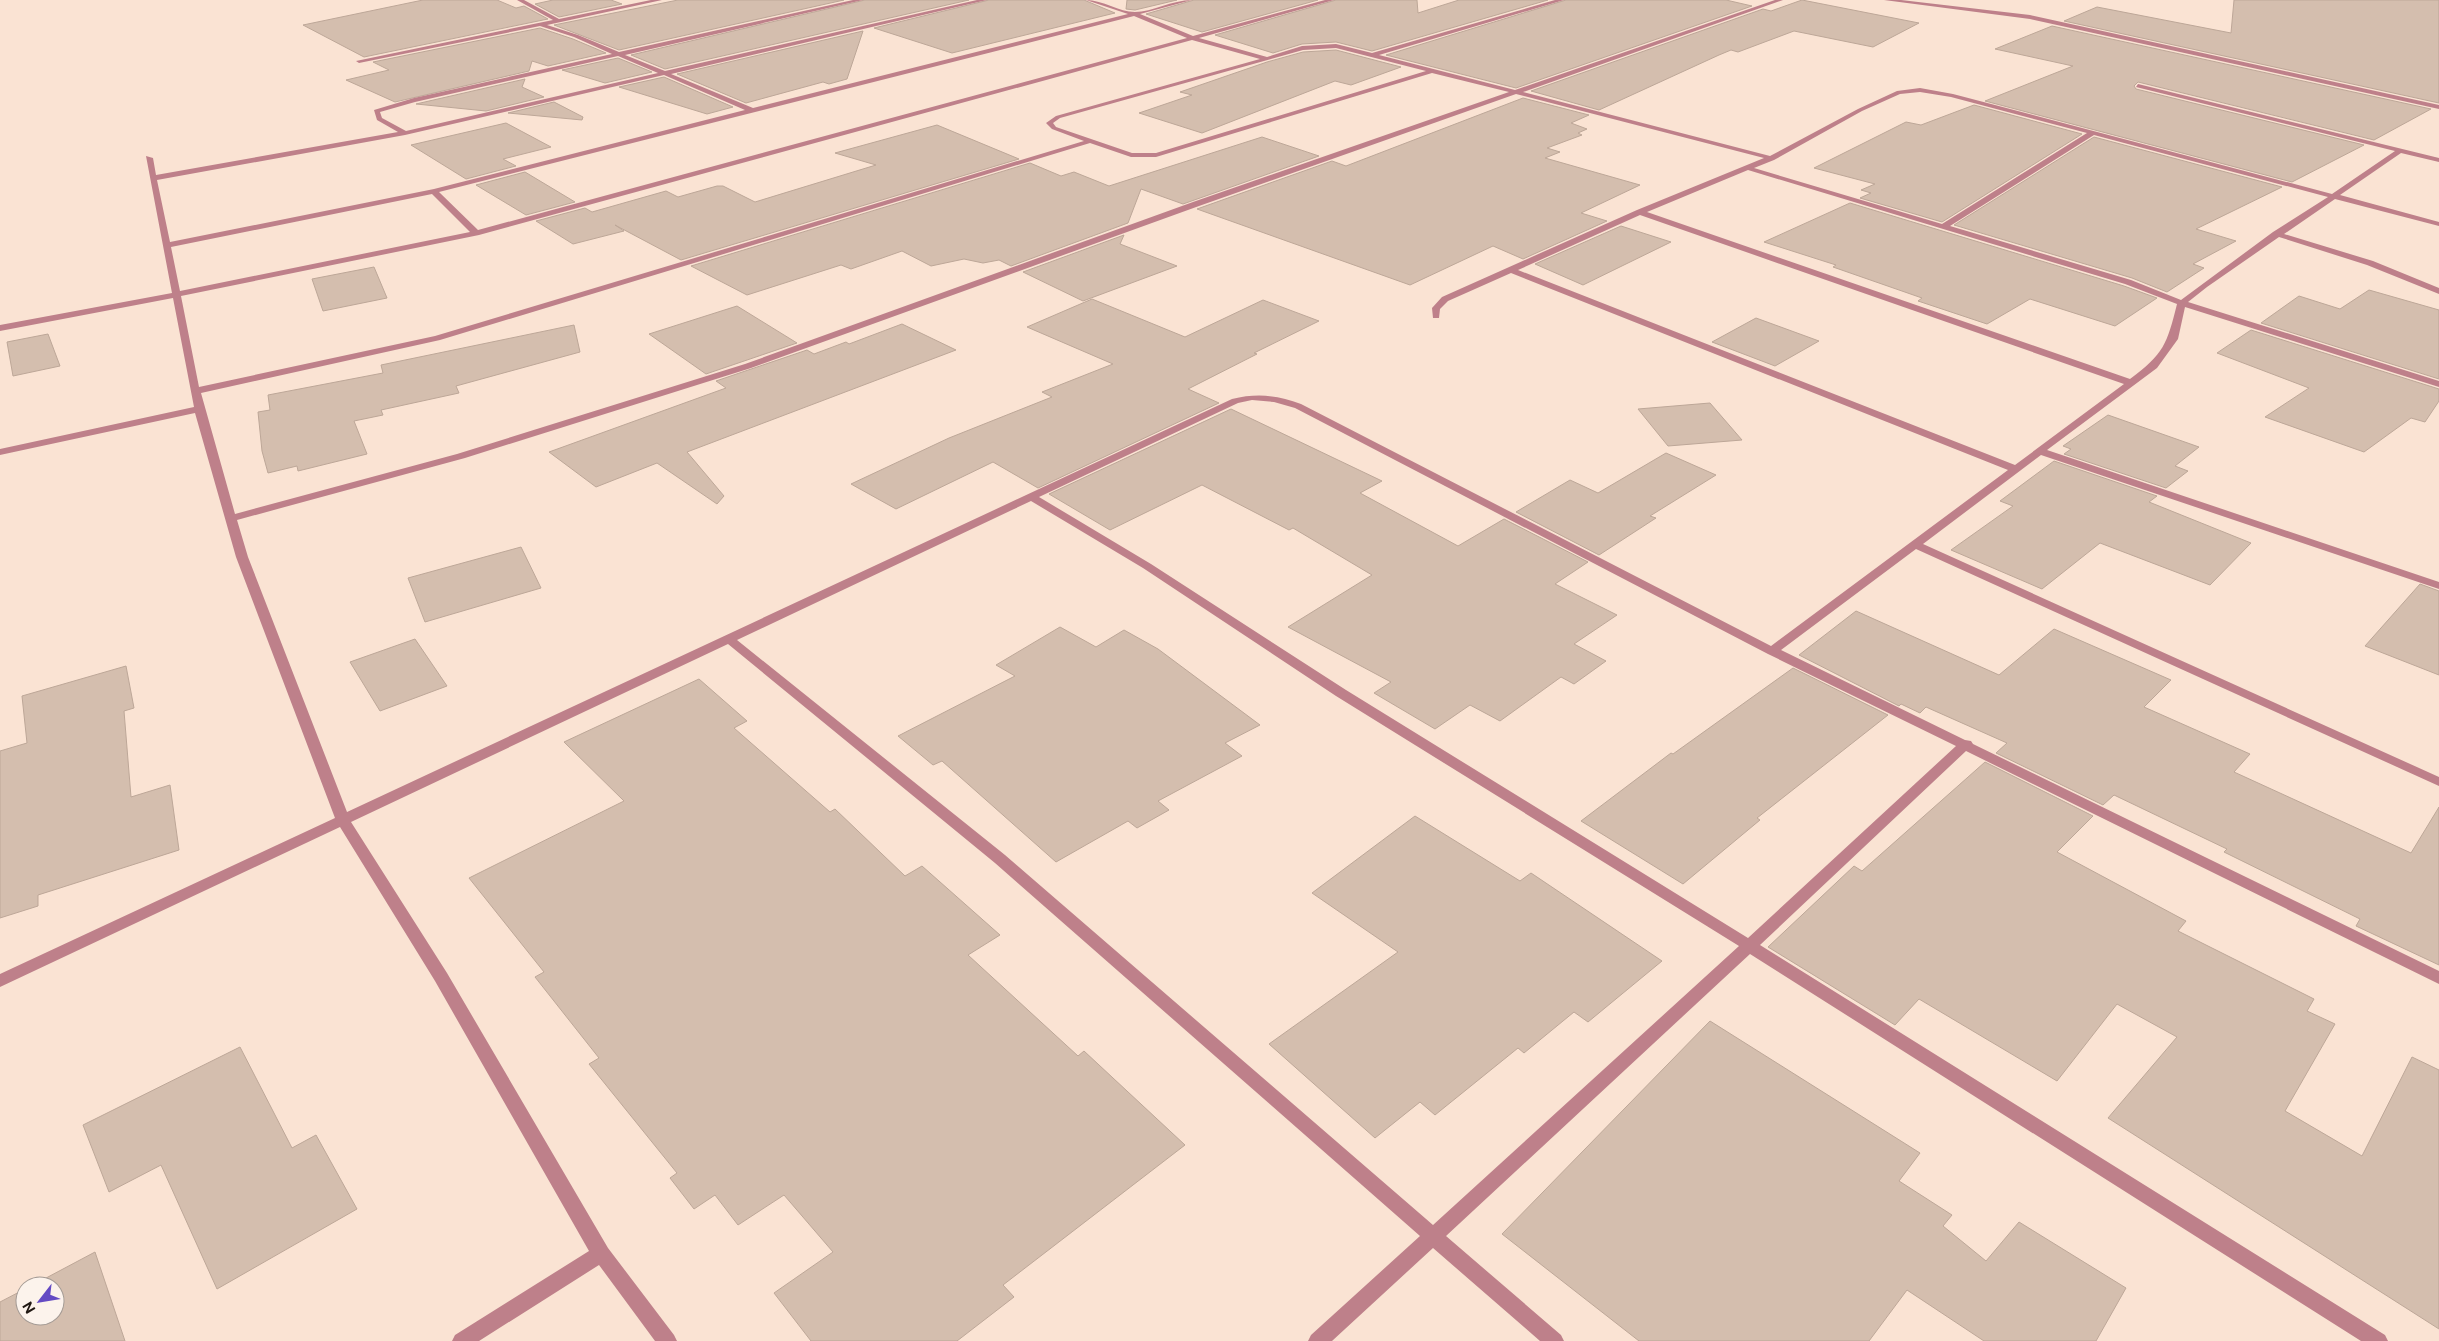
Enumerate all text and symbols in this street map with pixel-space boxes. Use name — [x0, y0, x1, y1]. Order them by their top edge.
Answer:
north arrow — [15, 1276, 65, 1326]
text: N — [19, 1299, 39, 1317]

